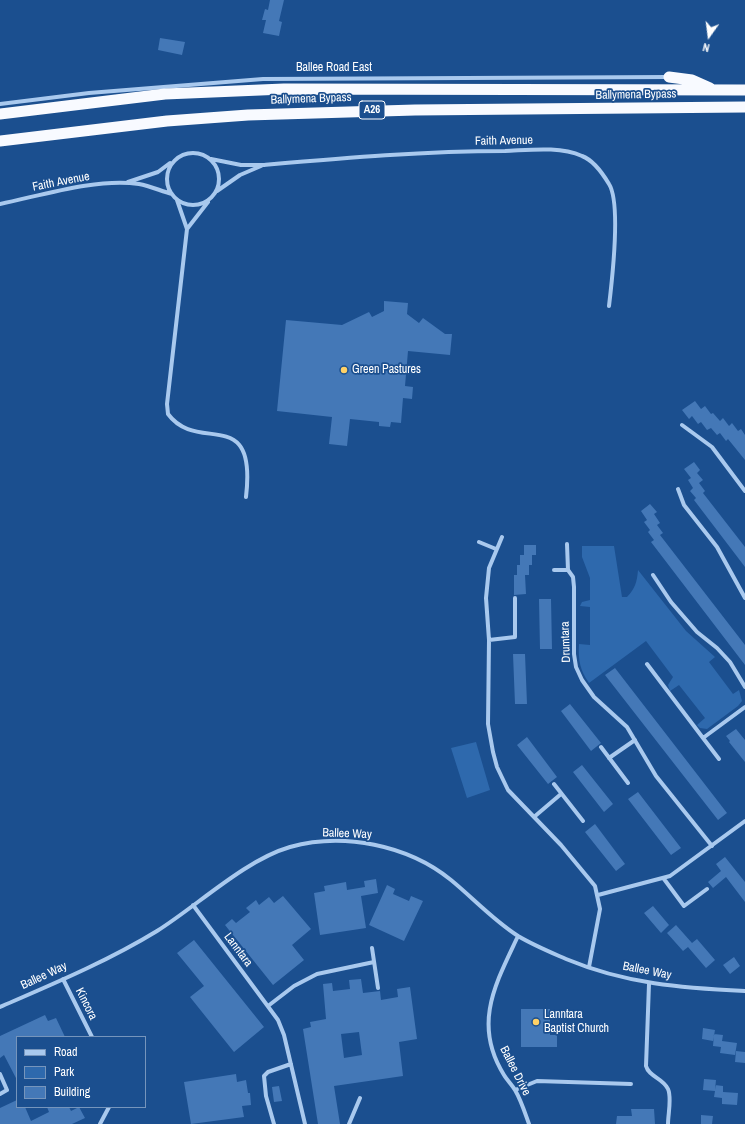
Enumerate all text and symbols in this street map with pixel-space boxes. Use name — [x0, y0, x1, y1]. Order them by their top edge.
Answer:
north arrow — [689, 16, 729, 56]
text: N — [701, 40, 711, 55]
street label: Ballee Road East — [296, 61, 372, 75]
street label: Ballymena Bypass — [595, 87, 677, 103]
street label: Ballymena Bypass — [270, 90, 352, 108]
road number: A26 — [359, 101, 385, 119]
street label: Faith Avenue — [475, 133, 533, 149]
street label: Faith Avenue — [31, 169, 91, 195]
place label: Green Pastures — [352, 363, 421, 377]
marker: Green Pastures — [339, 365, 349, 375]
street label: Drumtara — [558, 621, 574, 663]
street label: Ballee Way — [322, 826, 372, 842]
street label: Lanntara — [221, 930, 255, 970]
street label: Ballee Way — [19, 959, 69, 993]
street label: Ballee Way — [621, 959, 673, 983]
street label: Kincora — [72, 986, 100, 1022]
place label: Lanntara Baptist Church — [544, 1008, 609, 1036]
marker: Lanntara Baptist Church — [531, 1017, 541, 1027]
legend — [16, 1036, 146, 1108]
text: Road — [54, 1044, 78, 1060]
street label: Ballee Drive — [496, 1044, 534, 1098]
text: Park — [54, 1064, 74, 1080]
text: Building — [54, 1084, 90, 1100]

